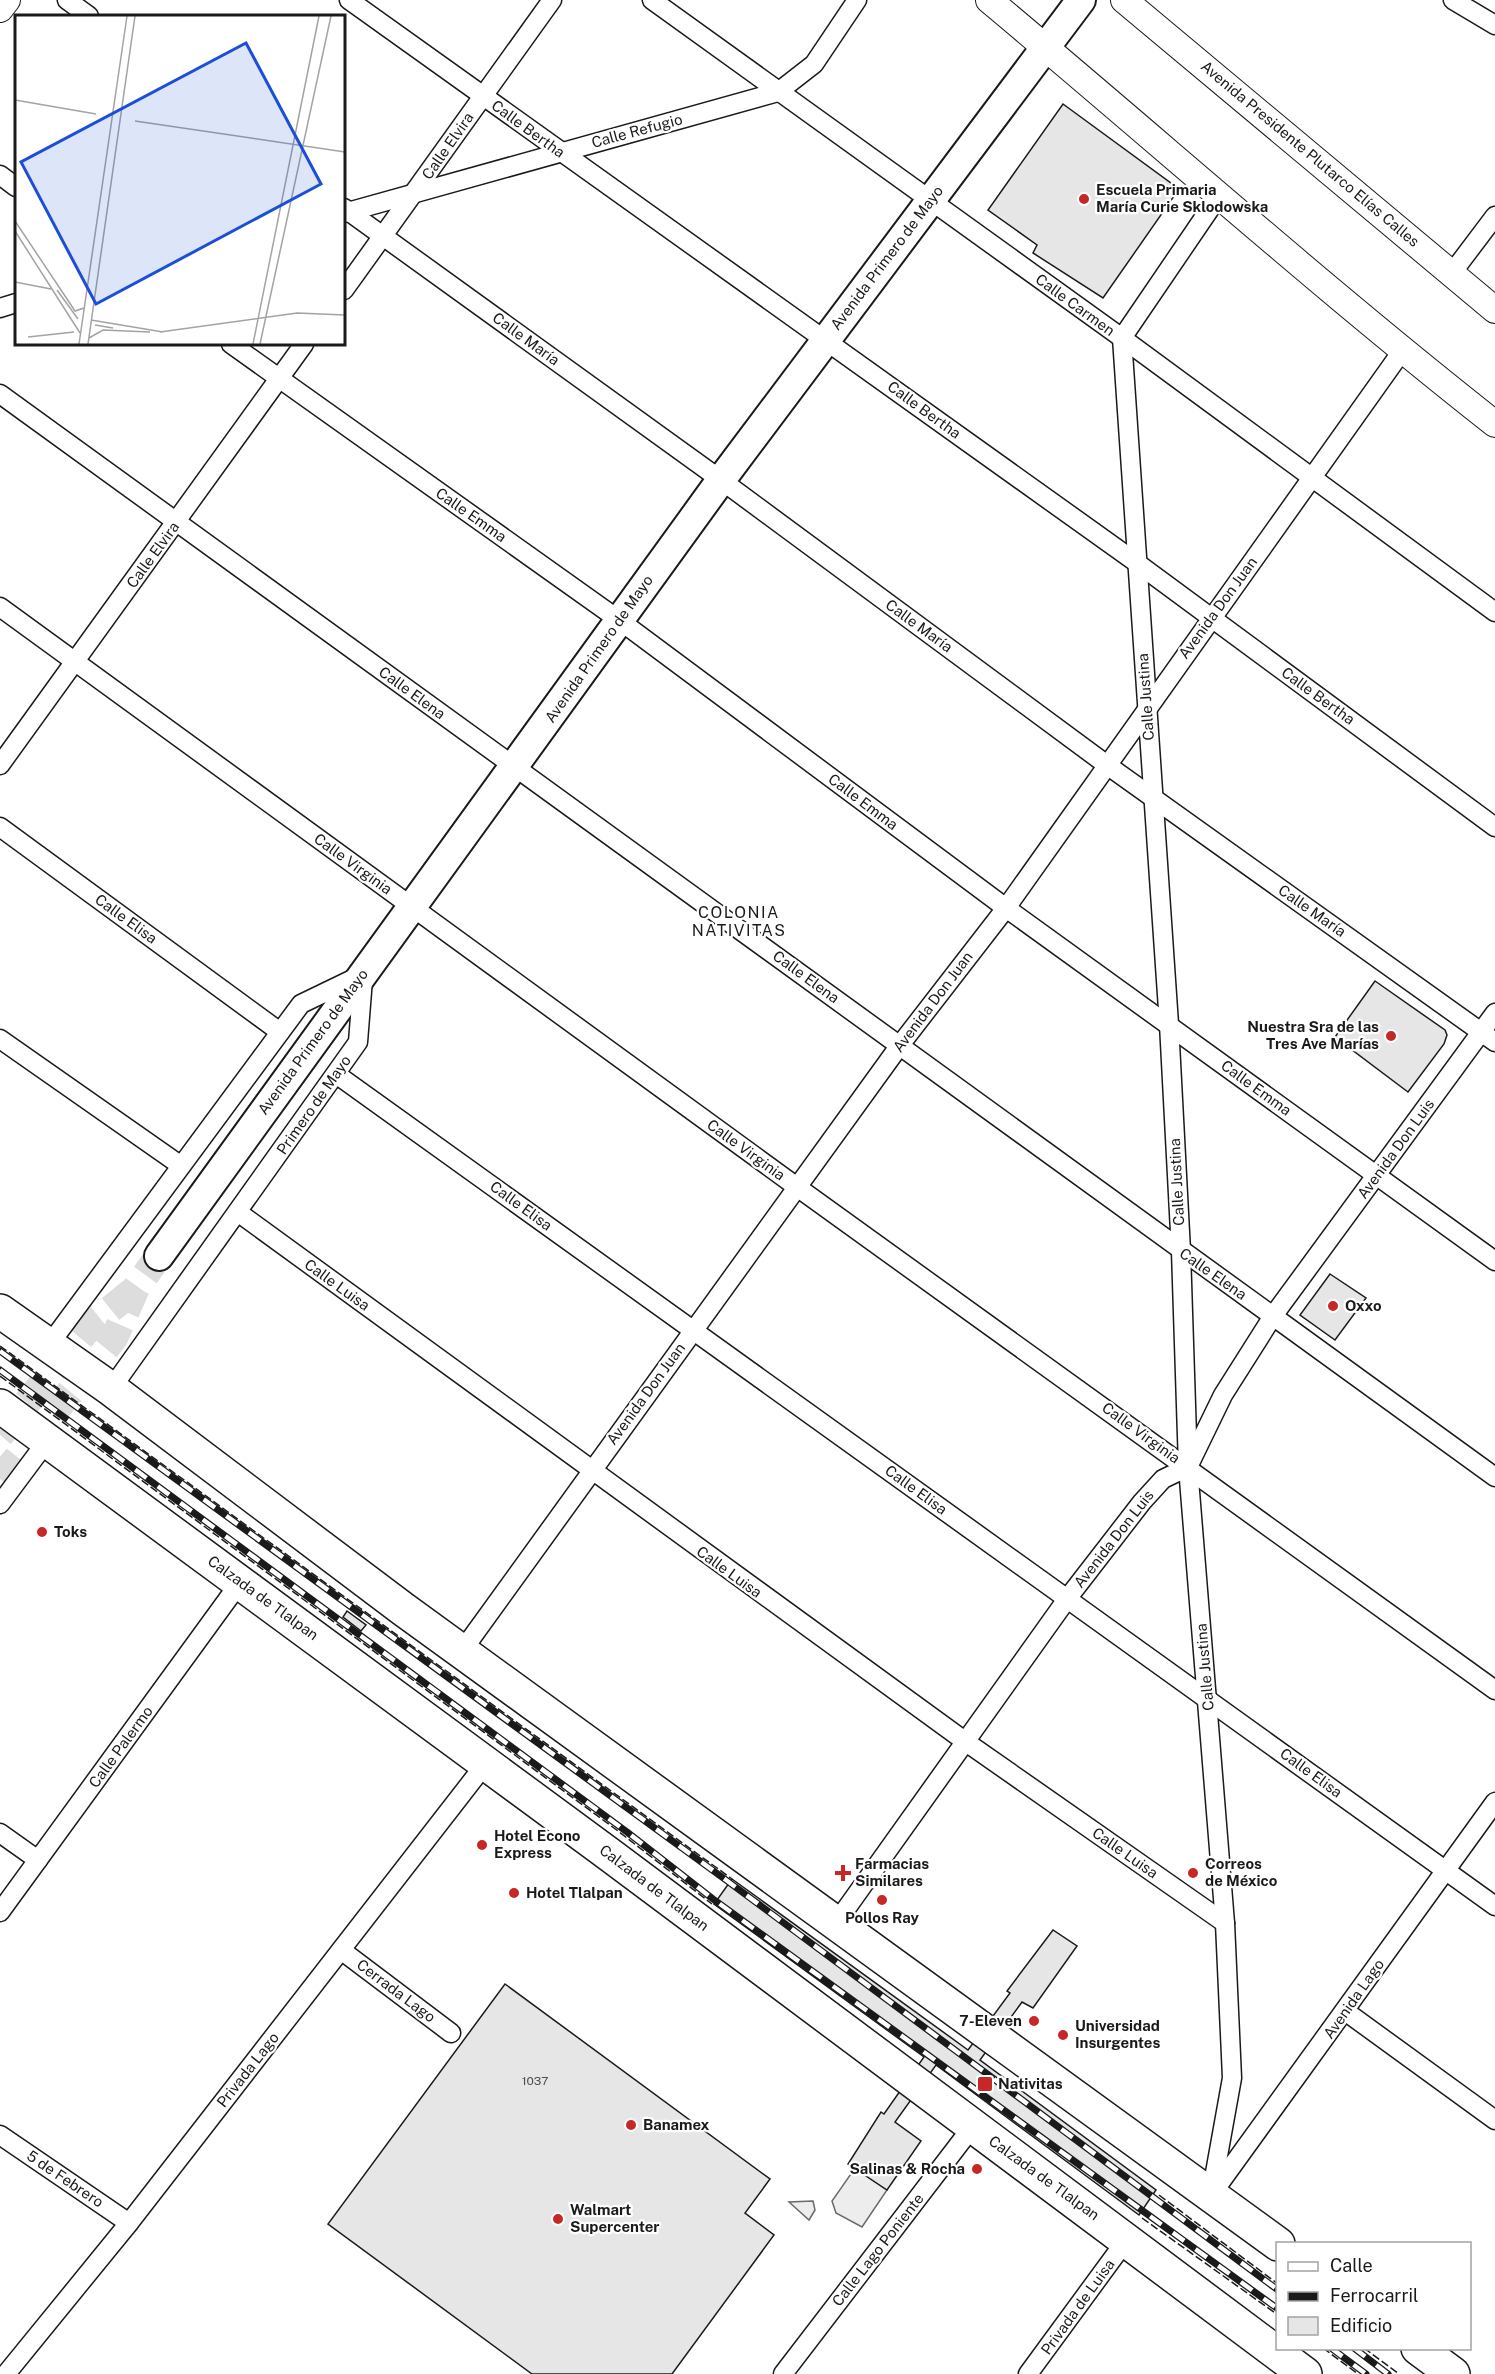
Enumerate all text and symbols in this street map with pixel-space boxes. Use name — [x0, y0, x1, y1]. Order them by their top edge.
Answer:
inset map — [15, 15, 345, 345]
street label: Avenida Presidente Plutarco Elías Calles — [1198, 57, 1423, 250]
street label: Calle Bertha — [488, 96, 568, 161]
street label: Calle Elvira — [418, 109, 477, 182]
street label: Calle Refugio — [590, 110, 684, 151]
place label: Escuela Primaria María Curie Sklodowska — [1096, 181, 1268, 215]
street label: Avenida Primero de Mayo — [827, 182, 946, 333]
marker: Escuela Primaria María Curie Sklodowska — [1077, 192, 1091, 206]
street label: Calle Carmen — [1032, 270, 1118, 339]
street label: Calle María — [490, 309, 563, 369]
street label: Calle Bertha — [884, 377, 964, 442]
street label: Calle Emma — [433, 484, 510, 545]
street label: Calle Elvira — [123, 518, 182, 591]
street label: Avenida Don Juan — [1175, 554, 1260, 662]
street label: Avenida Primero de Mayo — [541, 572, 656, 726]
street label: Calle María — [883, 596, 956, 656]
street label: Calle Justina — [1134, 653, 1157, 741]
street label: Calle Elena — [376, 663, 449, 722]
street label: Calle Bertha — [1278, 663, 1358, 728]
street label: Calle Emma — [825, 770, 901, 833]
street label: Calle Virginia — [311, 830, 396, 898]
street label: Calle María — [1275, 881, 1349, 940]
street label: Calle Elisa — [92, 890, 161, 947]
district label: COLONIA NATIVITAS — [692, 903, 786, 940]
street label: Calle Elena — [770, 947, 843, 1006]
street label: Avenida Don Juan — [889, 948, 976, 1055]
street label: Avenida Primero de Mayo — [254, 965, 372, 1119]
place label: Nuestra Sra de las Tres Ave Marías — [1247, 1018, 1379, 1052]
marker: Nuestra Sra de las Tres Ave Marías — [1384, 1029, 1398, 1043]
street label: Primero de Mayo — [273, 1052, 355, 1158]
street label: Calle Emma — [1218, 1057, 1295, 1119]
street label: Avenida Don Luis — [1354, 1096, 1437, 1202]
street label: Calle Virginia — [704, 1116, 789, 1184]
street label: Calle Justina — [1166, 1138, 1187, 1226]
street label: Calle Elisa — [487, 1177, 556, 1234]
street label: Calle Elena — [1177, 1244, 1250, 1303]
street label: Calle Luisa — [301, 1255, 373, 1314]
place label: Oxxo — [1345, 1297, 1382, 1314]
marker: Oxxo — [1326, 1299, 1340, 1313]
street label: Avenida Don Juan — [603, 1340, 688, 1448]
street label: Calle Virginia — [1099, 1399, 1184, 1467]
street label: Calle Elisa — [882, 1461, 951, 1518]
street label: Avenida Don Luis — [1070, 1487, 1157, 1591]
place label: Toks — [54, 1523, 87, 1540]
marker: Toks — [35, 1525, 49, 1539]
street label: Calle Luisa — [693, 1542, 765, 1601]
street label: Calzada de Tlalpan — [205, 1552, 322, 1643]
street label: Calle Justina — [1192, 1623, 1217, 1711]
street label: Calle Palermo — [85, 1703, 156, 1791]
street label: Calle Elisa — [1277, 1744, 1346, 1801]
street label: Calle Luisa — [1089, 1824, 1161, 1881]
place label: Hotel Econo Express — [494, 1827, 581, 1861]
marker: Hotel Econo Express — [475, 1838, 489, 1852]
street label: Calzada de Tlalpan — [596, 1841, 712, 1934]
place label: Farmacias Similares — [855, 1855, 929, 1889]
place label: Correos de México — [1205, 1855, 1278, 1889]
marker: Farmacias Similares — [836, 1866, 850, 1880]
marker: Correos de México — [1186, 1866, 1200, 1880]
place label: Hotel Tlalpan — [526, 1884, 623, 1901]
marker: Hotel Tlalpan — [507, 1886, 521, 1900]
marker: Pollos Ray — [875, 1893, 889, 1907]
place label: Pollos Ray — [845, 1909, 920, 1926]
street label: Cerrada Lago — [354, 1956, 439, 2026]
street label: Avenida Lago — [1320, 1956, 1387, 2042]
place label: 7-Eleven — [959, 2012, 1022, 2029]
marker: 7-Eleven — [1027, 2014, 1041, 2028]
place label: Universidad Insurgentes — [1075, 2017, 1160, 2051]
marker: Universidad Insurgentes — [1056, 2028, 1070, 2042]
street label: Privada Lago — [213, 2029, 282, 2110]
house number: 1037 — [522, 2074, 548, 2088]
marker: Nativitas — [976, 2075, 994, 2093]
place label: Nativitas — [998, 2075, 1063, 2092]
place label: Banamex — [643, 2116, 710, 2133]
marker: Banamex — [624, 2118, 638, 2132]
street label: Calzada de Tlalpan — [986, 2132, 1103, 2223]
street label: 5 de Febrero — [24, 2147, 107, 2210]
place label: Salinas & Rocha — [849, 2160, 965, 2177]
marker: Salinas & Rocha — [970, 2162, 984, 2176]
street label: Calle Lago Poniente — [828, 2190, 927, 2309]
place label: Walmart Supercenter — [570, 2201, 660, 2235]
marker: Walmart Supercenter — [551, 2212, 565, 2226]
legend — [1276, 2242, 1471, 2350]
text: Calle — [1330, 2255, 1373, 2276]
street label: Privada de Luisa — [1037, 2256, 1118, 2358]
text: Ferrocarril — [1330, 2285, 1418, 2306]
text: Edificio — [1330, 2315, 1392, 2336]

